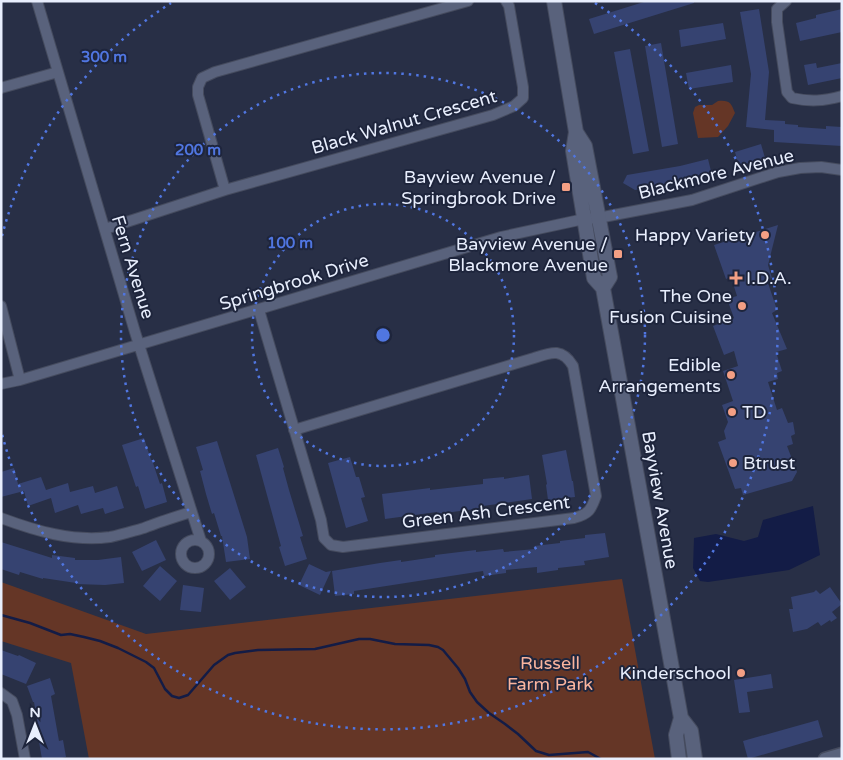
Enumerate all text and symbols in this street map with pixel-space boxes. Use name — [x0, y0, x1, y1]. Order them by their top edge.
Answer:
text: 300 m — [81, 48, 127, 66]
street label: Black Walnut Crescent — [309, 85, 499, 159]
text: 200 m — [175, 141, 221, 159]
street label: Blackmore Avenue — [636, 144, 796, 204]
place label: Bayview Avenue / Springbrook Drive — [401, 166, 556, 209]
marker: Bayview Avenue / Springbrook Drive — [560, 181, 572, 193]
street label: Fern Avenue — [107, 212, 159, 322]
place label: Happy Variety — [635, 224, 755, 246]
marker: Happy Variety — [759, 229, 771, 241]
place label: Bayview Avenue / Blackmore Avenue — [448, 233, 608, 276]
text: 100 m — [267, 234, 313, 252]
marker: Bayview Avenue / Blackmore Avenue — [612, 248, 624, 260]
street label: Springbrook Drive — [217, 249, 371, 315]
place label: I.D.A. — [746, 267, 792, 289]
marker: I.D.A. — [730, 272, 742, 284]
place label: The One Fusion Cuisine — [609, 285, 732, 328]
marker: The One Fusion Cuisine — [736, 300, 748, 312]
centre of rings — [374, 326, 392, 344]
place label: Edible Arrangements — [598, 354, 721, 397]
marker: Edible Arrangements — [725, 369, 737, 381]
place label: TD — [742, 401, 766, 423]
marker: TD — [726, 406, 738, 418]
street label: Bayview Avenue — [637, 429, 683, 571]
place label: Btrust — [743, 452, 796, 474]
marker: Btrust — [727, 457, 739, 469]
street label: Green Ash Crescent — [401, 491, 571, 533]
park label: Russell Farm Park — [507, 652, 593, 695]
place label: Kinderschool — [619, 662, 731, 684]
marker: Kinderschool — [735, 667, 747, 679]
north arrow — [10, 700, 60, 750]
text: N — [29, 704, 41, 721]

